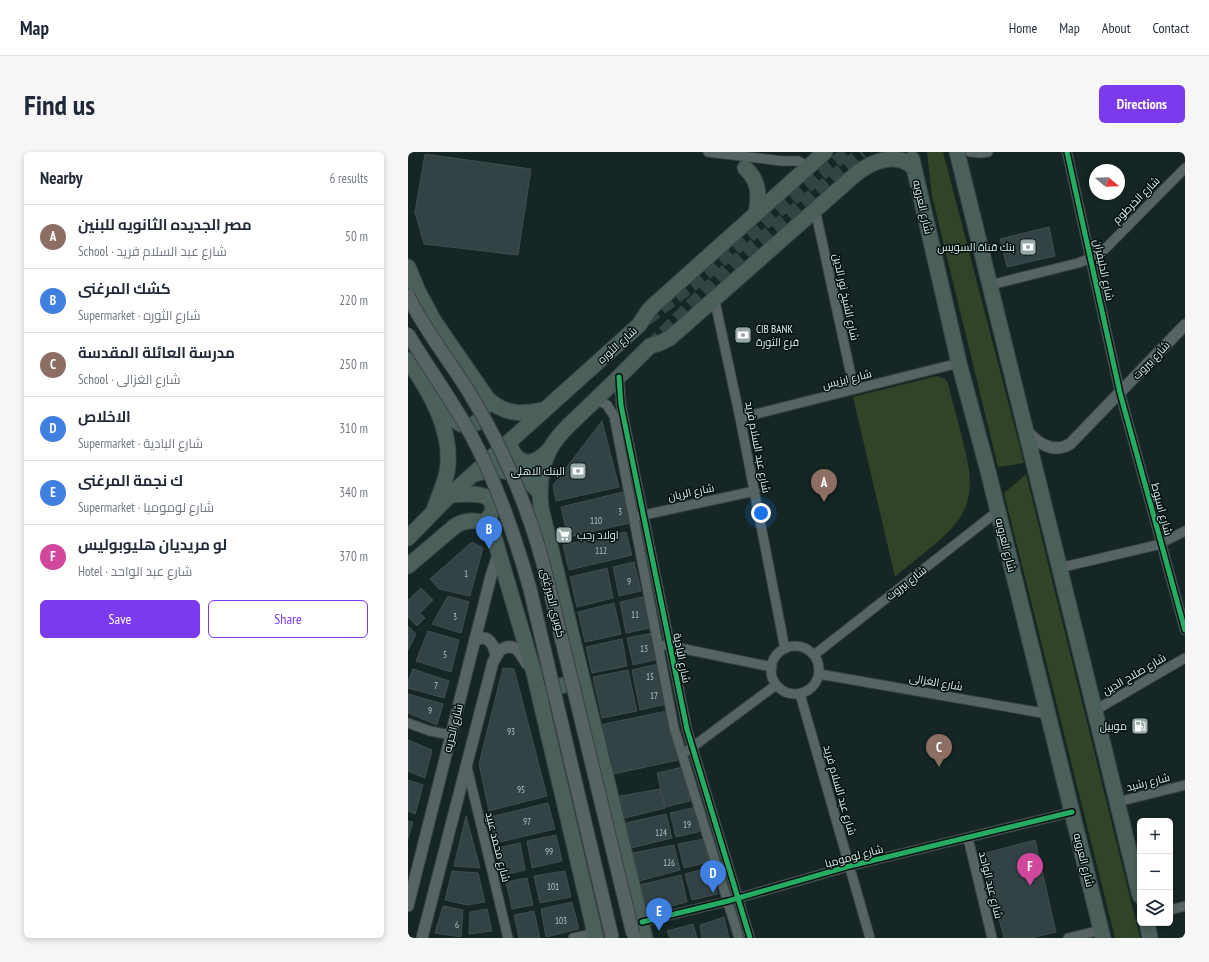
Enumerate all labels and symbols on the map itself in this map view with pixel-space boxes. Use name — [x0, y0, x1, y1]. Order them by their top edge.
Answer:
north arrow — [1089, 164, 1125, 200]
street label: شارع الخرطوم — [1109, 173, 1163, 227]
street label: شارع العروبه — [909, 179, 936, 236]
bank icon: بنك قناة السويس — [1018, 237, 1038, 257]
street label: شارع الدليفران — [1090, 238, 1117, 302]
place label: بنك قناة السويس — [937, 240, 1015, 254]
street label: شارع الشيخ نور الدين — [829, 252, 862, 342]
place label: CIB BANK فرع الثورة — [756, 322, 799, 350]
street label: شارع الثوره — [594, 324, 640, 367]
bank icon: CIB BANK فرع الثورة — [733, 325, 753, 345]
street label: شارع بيروت — [1129, 338, 1173, 383]
street label: شارع ايزيس — [821, 366, 873, 393]
street label: شارع عبد السلام فريد — [741, 400, 774, 494]
bank icon: البنك الاهلى — [568, 461, 588, 481]
place label: البنك الاهلى — [511, 464, 565, 478]
pin: A — [811, 469, 837, 502]
street label: شارع الريان — [666, 480, 716, 505]
street label: شارع اسيوط — [1147, 481, 1176, 537]
your location — [751, 503, 771, 523]
house number: 3 — [618, 506, 622, 517]
house number: 110 — [590, 515, 602, 526]
pin: B — [476, 516, 502, 549]
street label: شارع العروبه — [992, 517, 1019, 574]
supermarket icon: اولاد رجب — [554, 525, 574, 545]
place label: اولاد رجب — [577, 528, 619, 542]
house number: 112 — [595, 545, 607, 556]
street label: شارع بيروت — [883, 563, 930, 604]
street label: كوبري الميرغنى — [536, 567, 568, 639]
house number: 1 — [464, 568, 468, 579]
house number: 9 — [627, 576, 631, 587]
house number: 11 — [631, 609, 639, 620]
house number: 3 — [453, 611, 457, 622]
street label: شارع البادية — [669, 632, 694, 684]
house number: 13 — [640, 643, 648, 654]
house number: 5 — [443, 649, 447, 660]
street label: شارع صلاح الدين — [1100, 650, 1169, 699]
street label: شارع الغزالى — [908, 670, 964, 695]
house number: 15 — [646, 671, 654, 682]
house number: 7 — [434, 680, 438, 691]
house number: 17 — [650, 690, 658, 701]
street label: شارع الحريه — [440, 702, 467, 754]
house number: 9 — [428, 705, 432, 716]
fuel station icon: موبيل — [1130, 716, 1150, 736]
place label: موبيل — [1100, 719, 1127, 733]
house number: 93 — [507, 726, 515, 737]
pin: C — [926, 734, 952, 767]
street label: شارع عبد السلام فريد — [819, 743, 860, 837]
street label: شارع رشيد — [1125, 770, 1172, 795]
house number: 95 — [517, 784, 525, 795]
street label: شارع محمد عبيد — [482, 810, 513, 884]
house number: 97 — [523, 816, 531, 827]
house number: 19 — [683, 819, 691, 830]
house number: 124 — [655, 827, 667, 838]
street label: شارع العروبه — [1070, 832, 1097, 889]
street label: شارع لومومبا — [823, 841, 885, 871]
house number: 99 — [545, 846, 553, 857]
street label: شارع عبد الواحد — [975, 850, 1006, 920]
pin: F — [1017, 853, 1043, 886]
house number: 126 — [663, 857, 675, 868]
pin: D — [700, 860, 726, 893]
house number: 101 — [547, 881, 559, 892]
pin: E — [646, 898, 672, 931]
house number: 103 — [555, 915, 567, 926]
house number: 6 — [455, 919, 459, 930]

